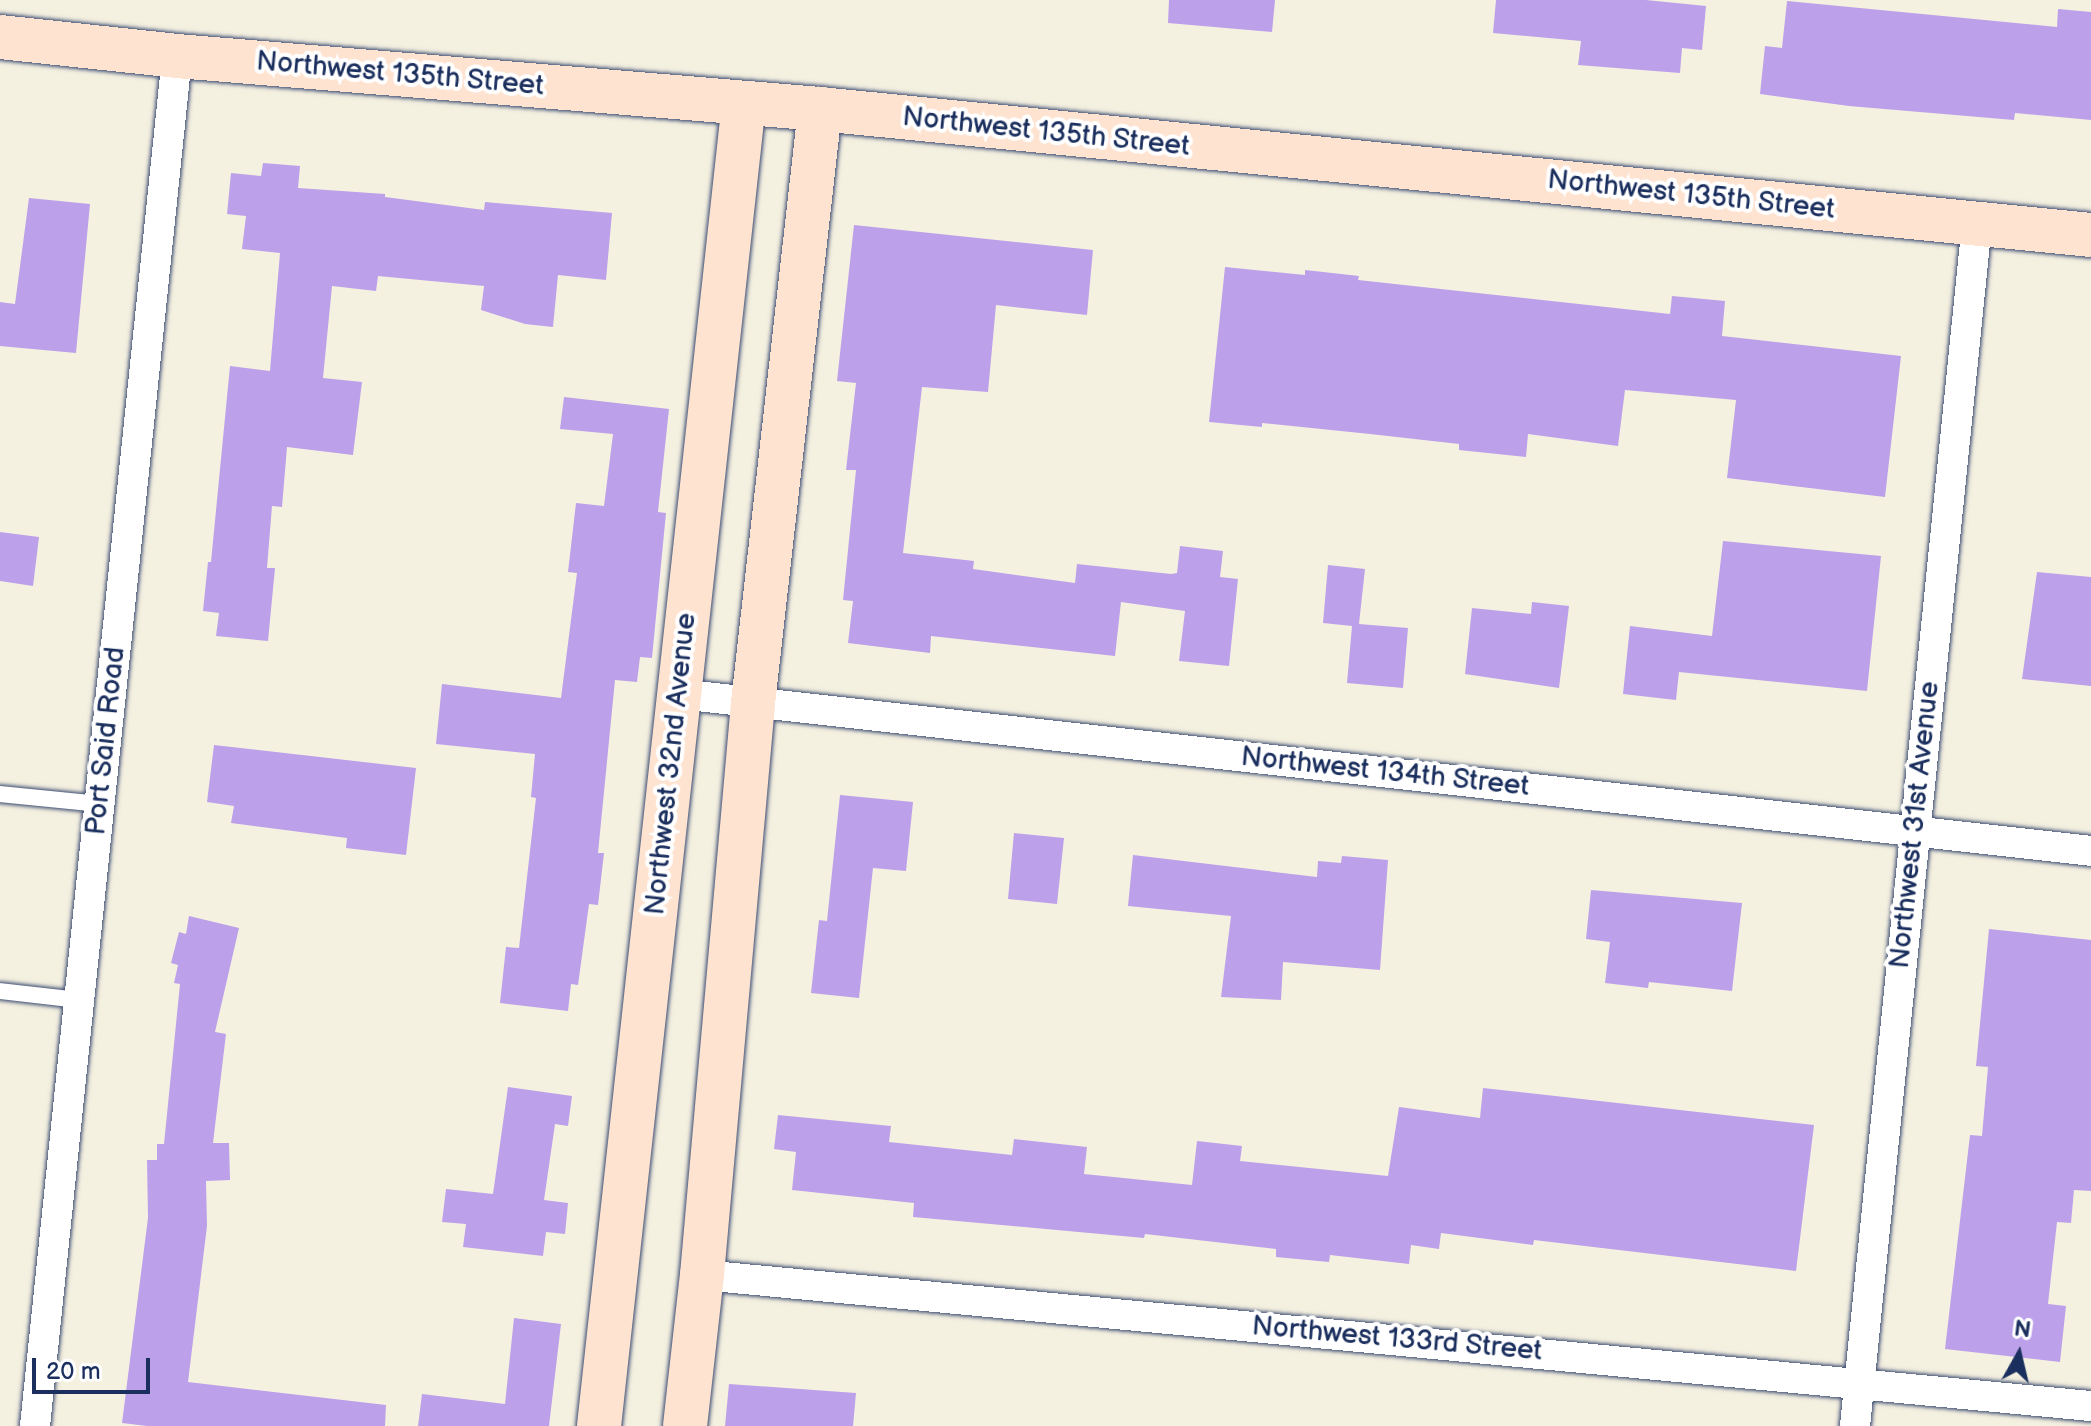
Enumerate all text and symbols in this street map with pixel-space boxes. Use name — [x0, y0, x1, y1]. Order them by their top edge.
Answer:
street label: Northwest 135th Street — [255, 45, 545, 103]
street label: Northwest 135th Street — [900, 100, 1192, 164]
street label: Northwest 135th Street — [1545, 163, 1837, 227]
street label: Northwest 32nd Avenue — [638, 611, 704, 917]
street label: Port Said Road — [79, 645, 133, 837]
street label: Northwest 31st Avenue — [1883, 680, 1947, 970]
street label: Northwest 134th Street — [1239, 740, 1531, 804]
street label: Northwest 133rd Street — [1250, 1310, 1544, 1368]
north arrow — [1979, 1314, 2059, 1394]
text: N — [2012, 1315, 2032, 1344]
scale bar — [36, 1342, 154, 1392]
text: 20 m — [46, 1357, 101, 1386]

